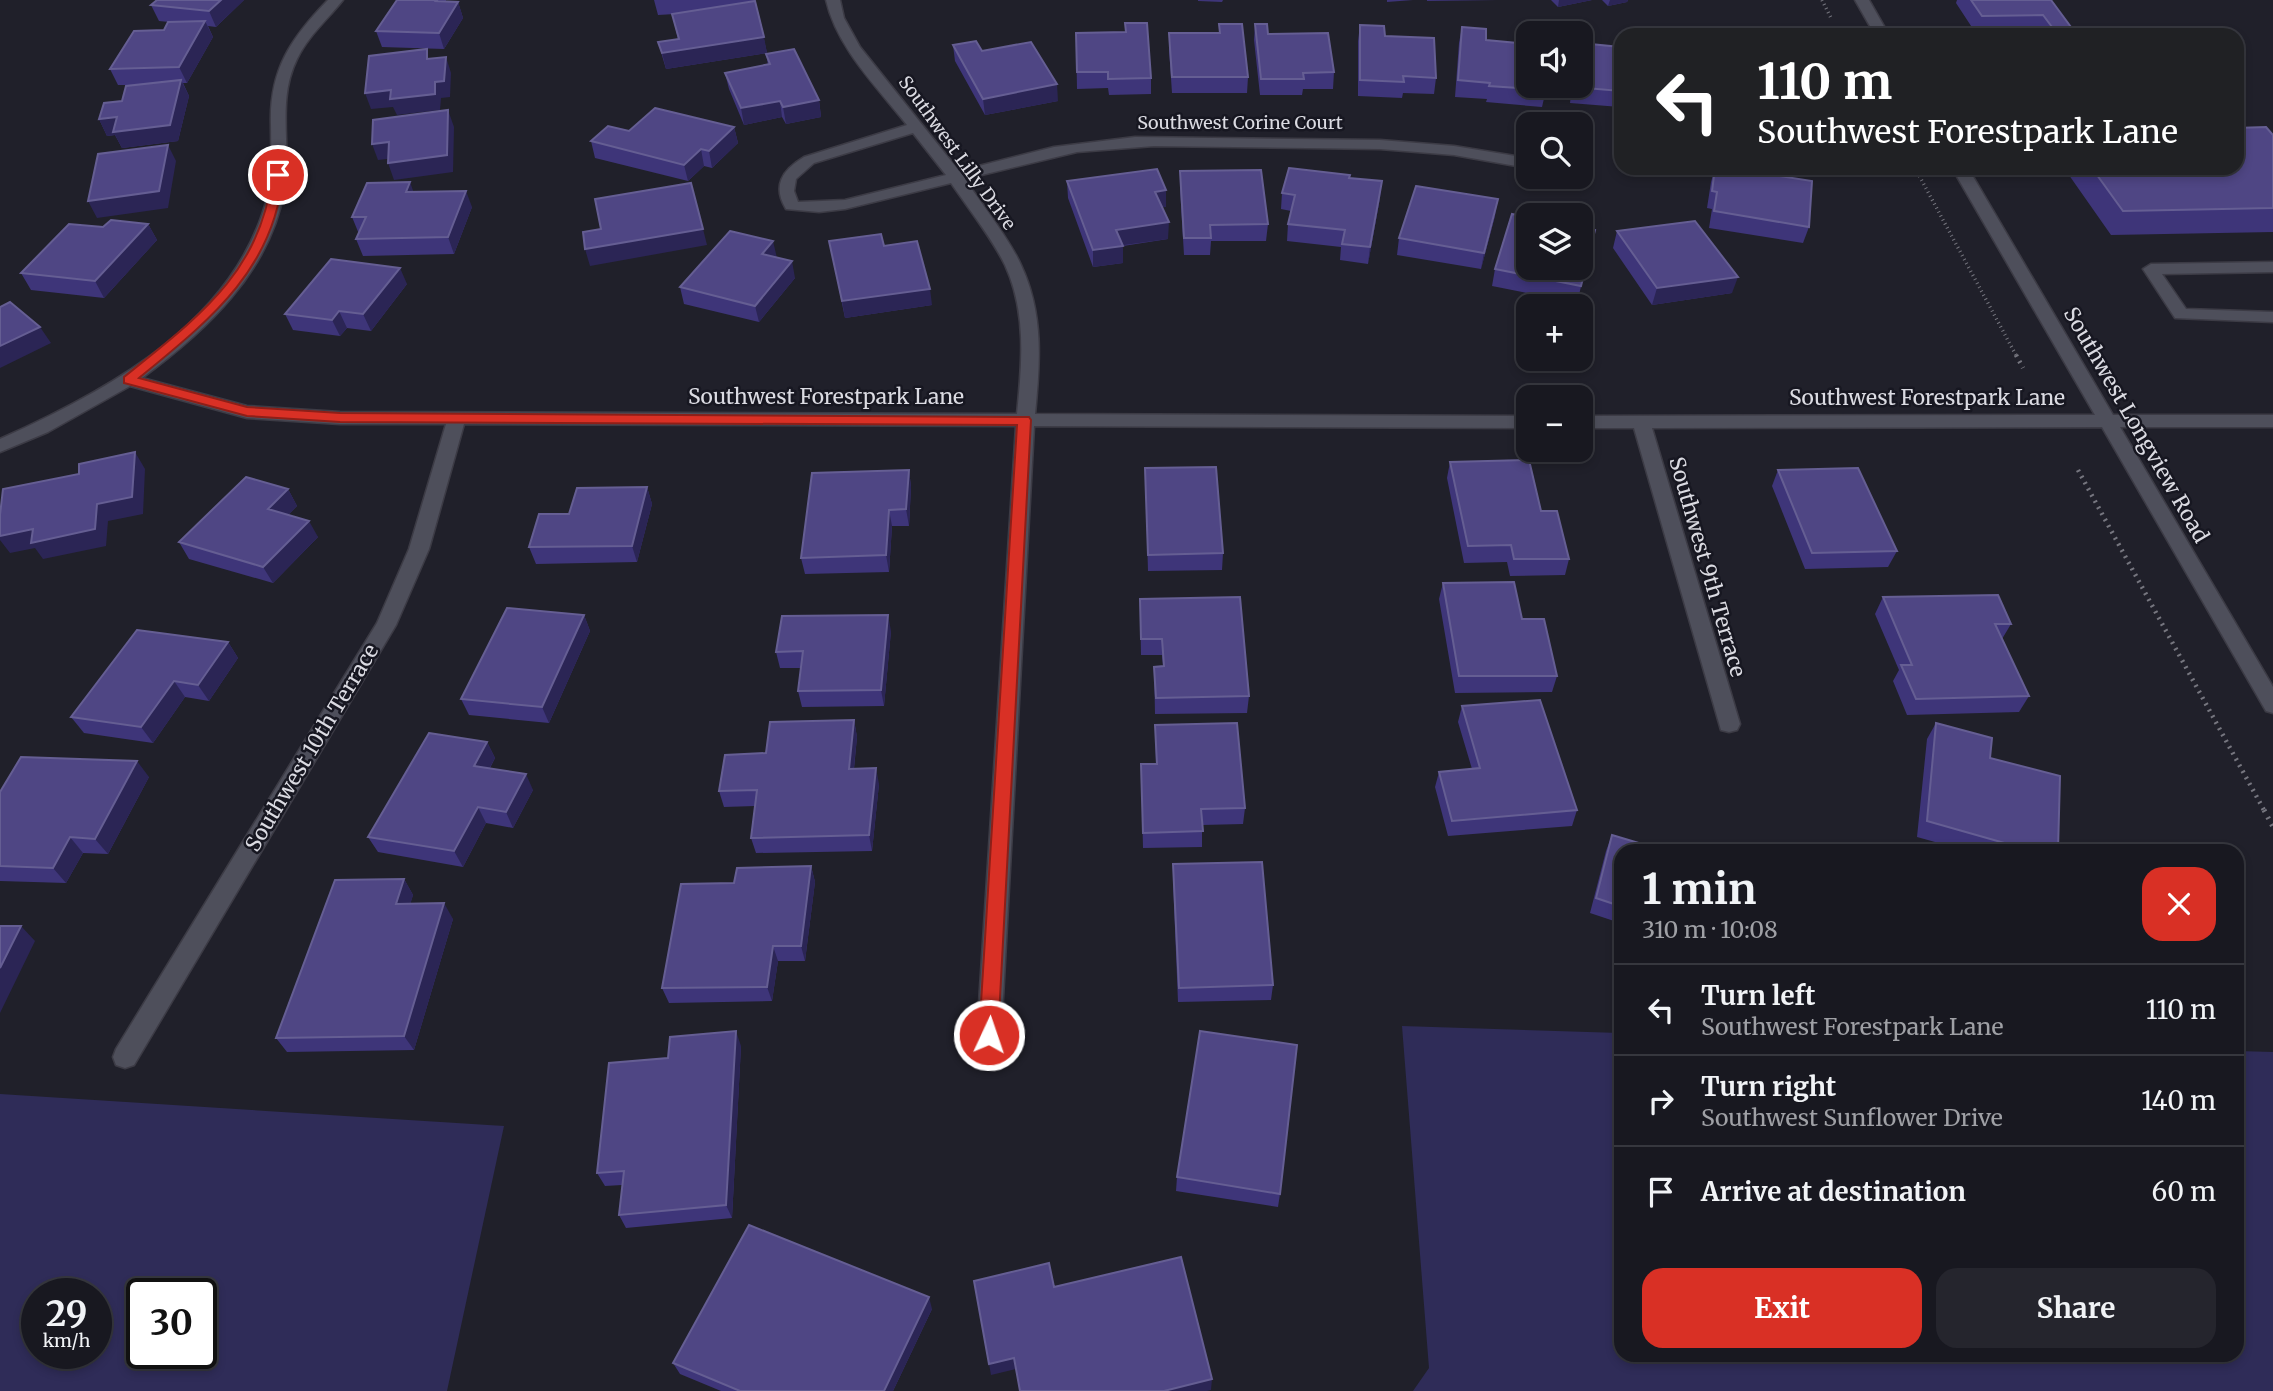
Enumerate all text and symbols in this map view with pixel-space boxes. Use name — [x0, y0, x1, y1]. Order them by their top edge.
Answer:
map controls — [1516, 21, 1593, 462]
button: sound — [1516, 21, 1593, 98]
text: 110 m — [1757, 51, 1892, 112]
icon: left — [1642, 56, 1733, 147]
street label: Southwest Lilly Drive — [894, 71, 1021, 234]
street label: Southwest Corine Court — [1137, 111, 1343, 134]
button: search — [1516, 112, 1593, 189]
text: Southwest Forestpark Lane — [1757, 112, 2178, 152]
pin — [248, 145, 308, 205]
icon: arrive — [259, 156, 297, 194]
button: layers — [1516, 203, 1593, 280]
button: + — [1516, 294, 1593, 371]
street label: Southwest Longview Road — [2058, 302, 2215, 548]
street label: Southwest Forestpark Lane — [688, 383, 964, 410]
street label: Southwest Forestpark Lane — [1789, 384, 2065, 411]
button: − — [1516, 385, 1593, 462]
street label: Southwest 9th Terrace — [1663, 454, 1752, 680]
street label: Southwest 10th Terrace — [239, 639, 384, 856]
text: 1 min — [1642, 863, 1756, 915]
button: close — [2142, 867, 2216, 941]
text: 310 m · 10:08 — [1642, 915, 1778, 944]
text: Turn left — [1701, 979, 1815, 1012]
icon: left — [1642, 991, 1680, 1029]
text: 110 m — [2146, 993, 2216, 1026]
position arrow — [952, 998, 1026, 1072]
text: Southwest Forestpark Lane — [1701, 1012, 2003, 1041]
text: Turn right — [1701, 1070, 1836, 1103]
icon: right — [1642, 1082, 1680, 1120]
text: 140 m — [2141, 1084, 2216, 1117]
text: Southwest Sunflower Drive — [1701, 1103, 2003, 1132]
icon: arrive — [1642, 1173, 1680, 1211]
text: Arrive at destination — [1701, 1175, 1966, 1208]
text: 60 m — [2152, 1175, 2216, 1208]
button: Exit — [1642, 1268, 1922, 1348]
button: Share — [1936, 1268, 2216, 1348]
speed limit sign: 30 — [126, 1278, 217, 1369]
text: 29 — [46, 1292, 87, 1336]
text: km/h — [43, 1329, 90, 1352]

